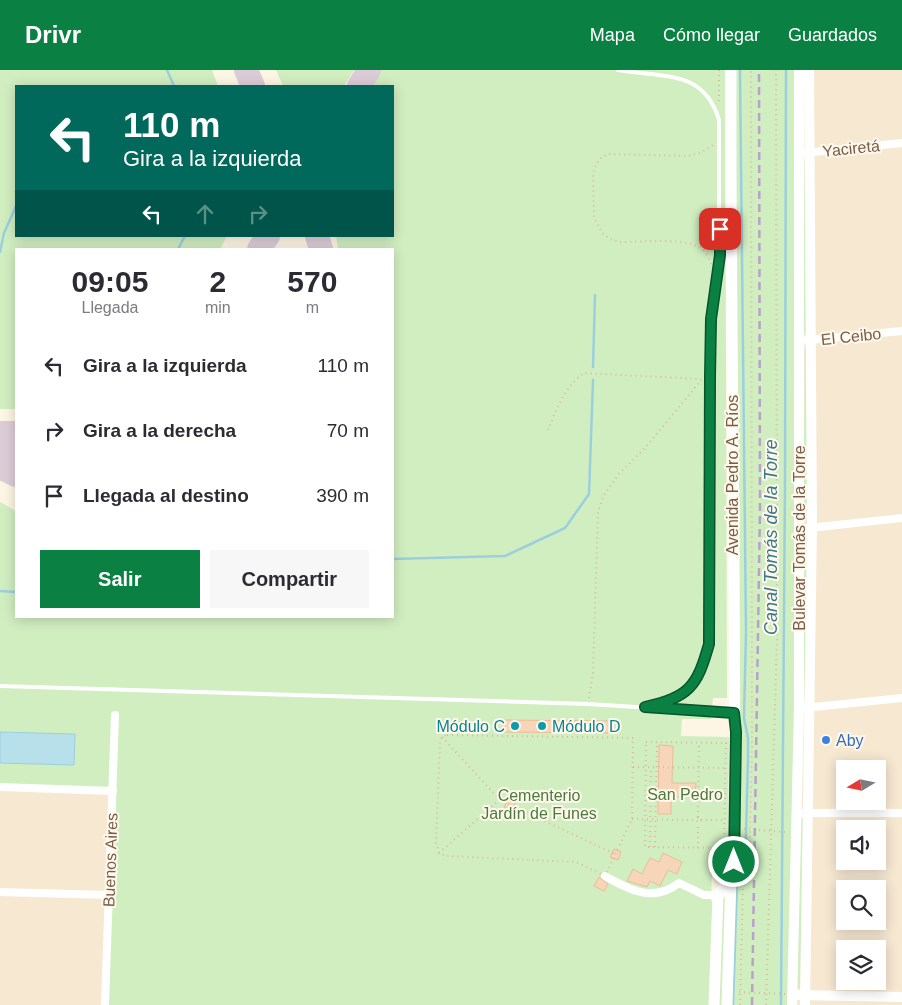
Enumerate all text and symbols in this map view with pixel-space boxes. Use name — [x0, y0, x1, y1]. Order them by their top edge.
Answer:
text: Drivr — [25, 21, 81, 48]
text: Mapa — [590, 25, 635, 45]
text: Cómo llegar — [663, 25, 760, 45]
text: Guardados — [788, 25, 877, 45]
icon: left — [40, 105, 105, 170]
text: 110 m — [123, 105, 220, 144]
street label: Yaciretá — [822, 137, 881, 160]
text: Gira a la izquierda — [123, 146, 302, 171]
icon: left — [138, 200, 166, 228]
icon: ahead — [191, 200, 219, 228]
icon: right — [244, 200, 272, 228]
pin — [699, 208, 741, 250]
icon: arrive — [706, 215, 734, 243]
text: 09:05 — [72, 265, 148, 298]
text: 2 — [209, 265, 226, 298]
text: 570 — [287, 265, 337, 298]
text: Llegada — [81, 299, 138, 316]
text: min — [205, 299, 231, 316]
text: m — [306, 299, 319, 316]
street label: El Ceibo — [820, 325, 882, 348]
icon: left — [40, 352, 68, 380]
text: Gira a la izquierda — [83, 355, 247, 376]
text: 110 m — [318, 355, 369, 376]
street label: Avenida Pedro A. Ríos — [724, 395, 741, 555]
icon: right — [40, 417, 68, 445]
text: Gira a la derecha — [83, 420, 236, 441]
text: 70 m — [327, 420, 369, 441]
water label: Canal Tomás de la Torre — [761, 439, 781, 635]
street label: Bulevar Tomás de la Torre — [791, 445, 808, 631]
icon: arrive — [40, 482, 68, 510]
text: Llegada al destino — [83, 485, 249, 506]
text: 390 m — [316, 485, 369, 506]
button: Salir — [40, 550, 200, 608]
button: Compartir — [210, 550, 369, 608]
place label: Módulo C — [437, 718, 505, 735]
place label: Módulo D — [552, 718, 620, 735]
marker: Módulo C — [509, 720, 521, 732]
marker: Módulo D — [536, 720, 548, 732]
place label: Aby — [836, 732, 864, 749]
marker: Aby — [820, 734, 832, 746]
north arrow — [836, 760, 886, 810]
map controls — [836, 760, 886, 990]
park label: San Pedro — [647, 786, 723, 803]
park label: Cementerio Jardín de Funes — [481, 787, 597, 822]
street label: Buenos Aires — [100, 813, 121, 907]
button: sound — [836, 820, 886, 870]
position arrow — [707, 835, 759, 887]
button: search — [836, 880, 886, 930]
button: layers — [836, 940, 886, 990]

